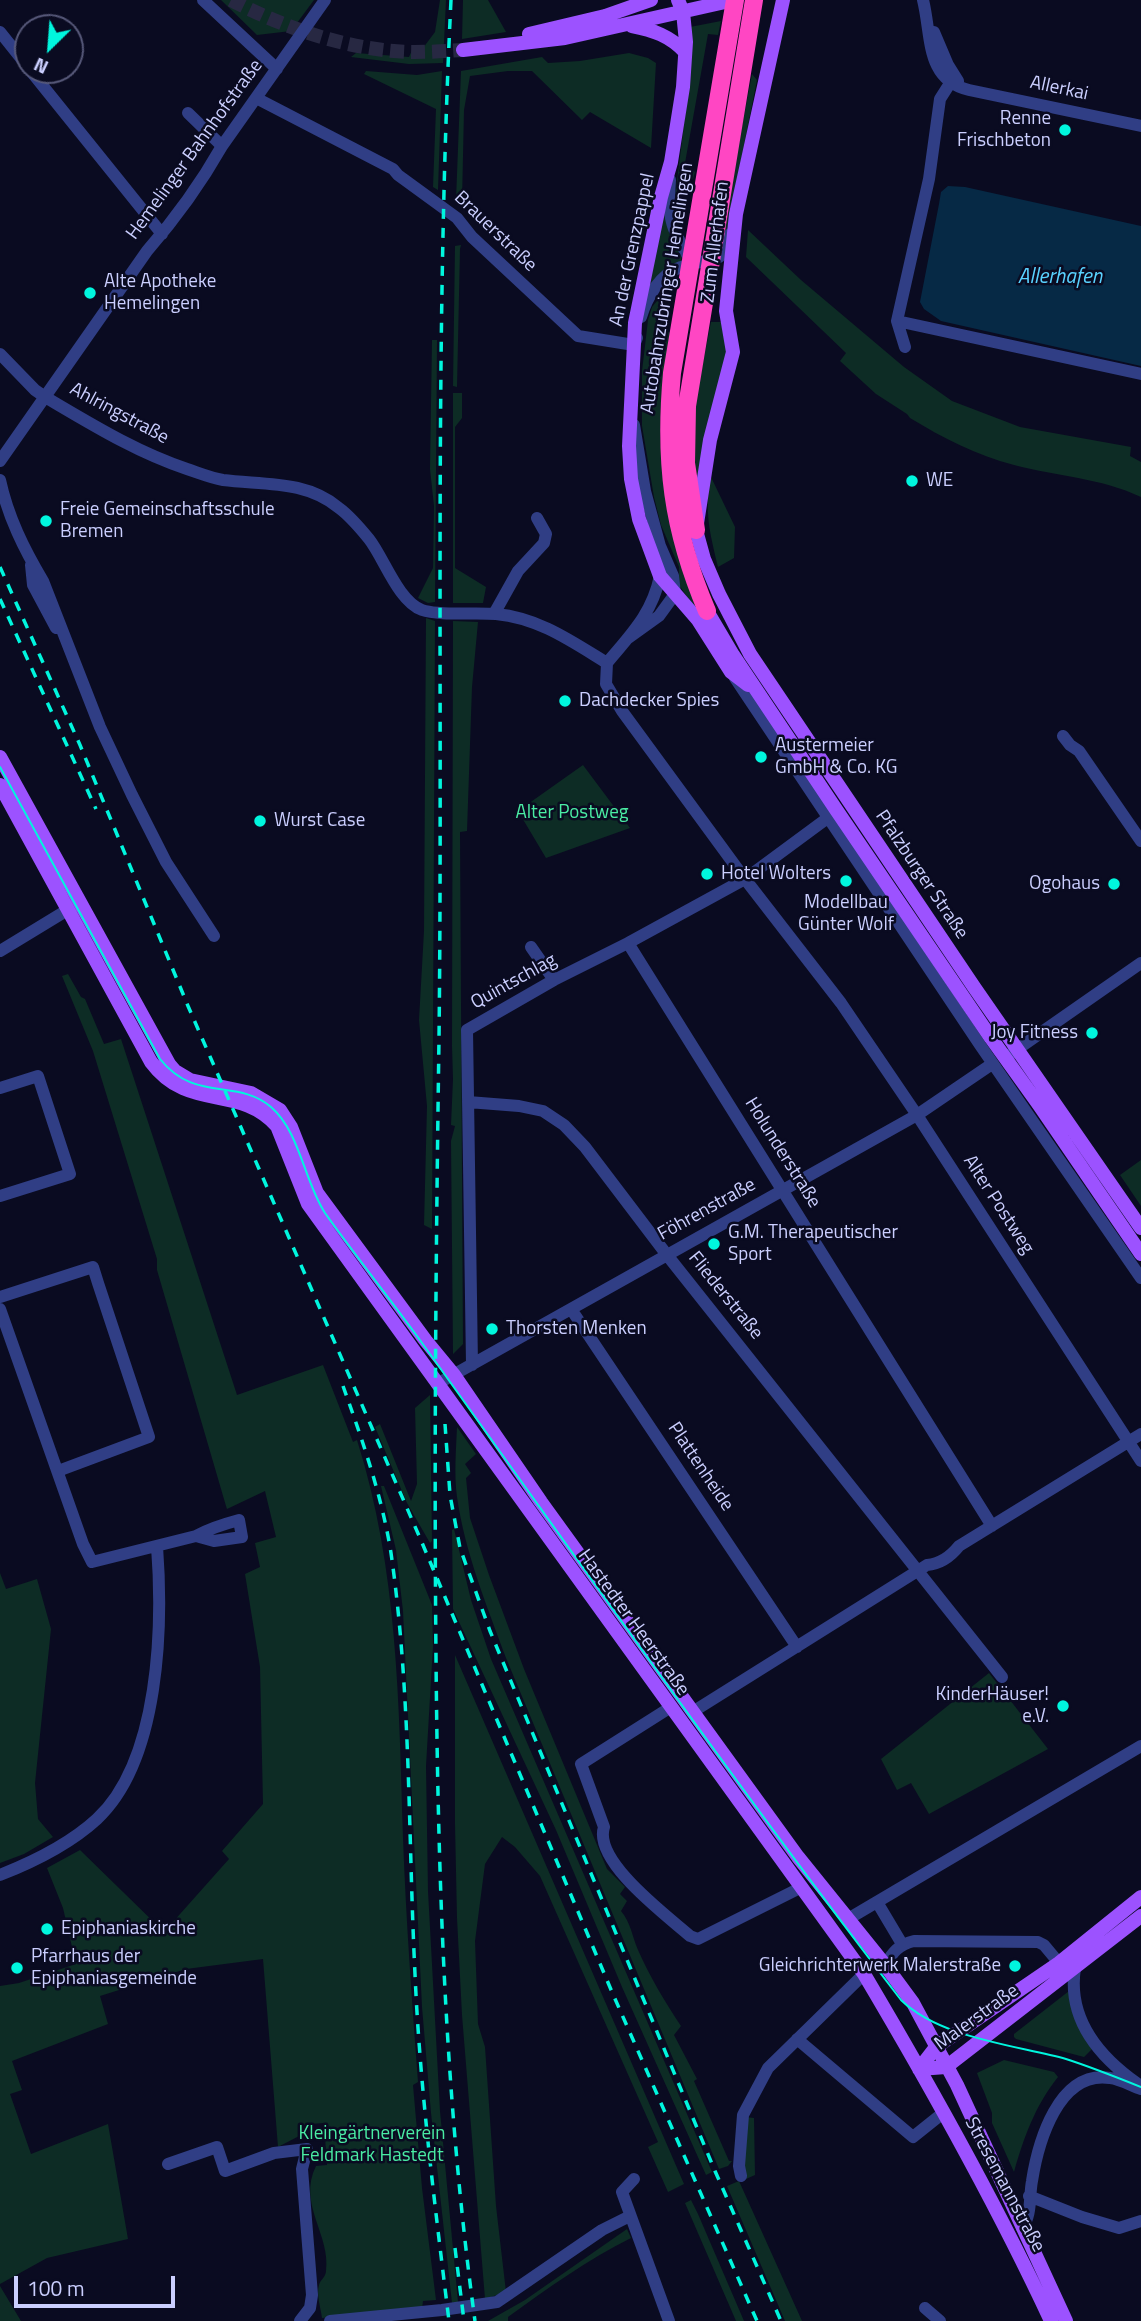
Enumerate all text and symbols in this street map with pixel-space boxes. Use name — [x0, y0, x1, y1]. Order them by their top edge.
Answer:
north arrow — [14, 14, 84, 84]
text: N — [29, 51, 53, 83]
street label: Hemelinger Bahnhofstraße — [122, 56, 268, 244]
street label: Allerkai — [1028, 72, 1090, 106]
place label: Renne Frischbeton — [957, 108, 1051, 152]
marker: Renne Frischbeton — [1057, 122, 1073, 138]
street label: Autobahnzubringer Hemelingen — [637, 161, 699, 415]
street label: An der Grenzpappel — [606, 171, 660, 329]
street label: Zum Allerhafen — [697, 180, 735, 304]
street label: Brauerstraße — [449, 187, 541, 277]
water label: Allerhafen — [1018, 265, 1102, 291]
place label: Alte Apotheke Hemelingen — [104, 271, 216, 315]
marker: Alte Apotheke Hemelingen — [82, 285, 98, 301]
street label: Ahlringstraße — [66, 378, 172, 450]
place label: WE — [926, 470, 953, 492]
marker: WE — [904, 473, 920, 489]
place label: Freie Gemeinschaftsschule Bremen — [60, 499, 275, 543]
marker: Freie Gemeinschaftsschule Bremen — [38, 513, 54, 529]
place label: Dachdecker Spies — [579, 690, 719, 712]
marker: Dachdecker Spies — [557, 693, 573, 709]
place label: Austermeier GmbH & Co. KG — [775, 735, 897, 779]
marker: Austermeier GmbH & Co. KG — [753, 749, 769, 765]
park label: Alter Postweg — [515, 802, 629, 824]
street label: Pfalzburger Straße — [870, 806, 972, 944]
place label: Wurst Case — [274, 810, 365, 832]
marker: Wurst Case — [252, 813, 268, 829]
place label: Hotel Wolters — [721, 863, 831, 885]
marker: Hotel Wolters — [699, 866, 715, 882]
marker: Modellbau Günter Wolf — [838, 873, 854, 889]
place label: Ogohaus — [1029, 873, 1100, 895]
marker: Ogohaus — [1106, 876, 1122, 892]
place label: Modellbau Günter Wolf — [798, 892, 894, 936]
street label: Quintschlag — [467, 949, 561, 1015]
place label: Joy Fitness — [991, 1022, 1078, 1044]
marker: Joy Fitness — [1084, 1025, 1100, 1041]
street label: Holunderstraße — [739, 1094, 825, 1212]
street label: Alter Postweg — [958, 1151, 1038, 1259]
street label: Föhrenstraße — [654, 1174, 760, 1246]
place label: G.M. Therapeutischer Sport — [728, 1222, 898, 1266]
marker: G.M. Therapeutischer Sport — [706, 1236, 722, 1252]
street label: Fliederstraße — [683, 1247, 767, 1345]
place label: Thorsten Menken — [506, 1318, 647, 1340]
marker: Thorsten Menken — [484, 1321, 500, 1337]
street label: Plattenheide — [662, 1418, 738, 1516]
street label: Hastedter Heerstraße — [572, 1545, 694, 1701]
place label: KinderHäuser! e.V. — [935, 1684, 1049, 1728]
marker: KinderHäuser! e.V. — [1055, 1698, 1071, 1714]
place label: Epiphaniaskirche — [61, 1918, 196, 1940]
marker: Epiphaniaskirche — [39, 1921, 55, 1937]
place label: Pfarrhaus der Epiphaniasgemeinde — [31, 1946, 197, 1990]
place label: Gleichrichterwerk Malerstraße — [759, 1955, 1001, 1977]
marker: Gleichrichterwerk Malerstraße — [1007, 1958, 1023, 1974]
marker: Pfarrhaus der Epiphaniasgemeinde — [9, 1960, 25, 1976]
street label: Malerstraße — [931, 1980, 1023, 2056]
street label: Stresemannstraße — [959, 2114, 1049, 2256]
park label: Kleingärtnerverein Feldmark Hastedt — [299, 2123, 445, 2167]
scale bar — [18, 2262, 178, 2306]
text: 100 m — [27, 2272, 84, 2304]

